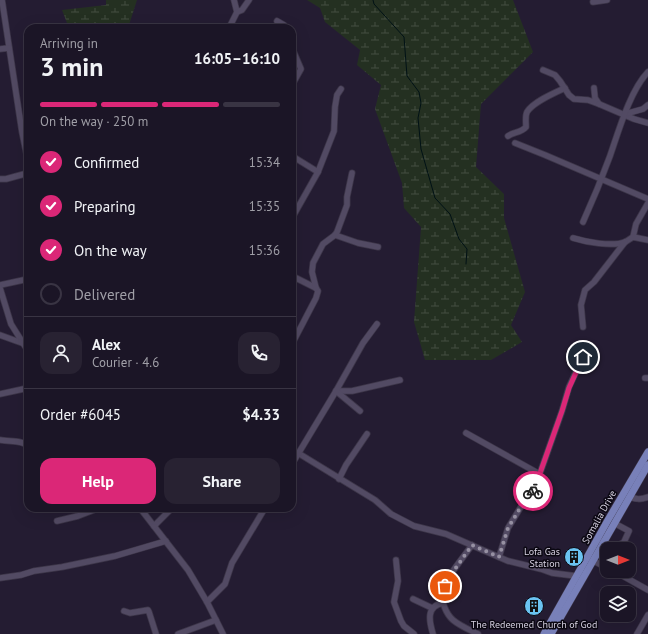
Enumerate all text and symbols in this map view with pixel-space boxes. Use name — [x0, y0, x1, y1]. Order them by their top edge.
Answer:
text: Arriving in — [40, 35, 98, 52]
text: 16:05–16:10 — [194, 49, 280, 68]
text: 3 min — [40, 50, 103, 83]
text: On the way · 250 m — [40, 113, 148, 130]
icon: check — [40, 151, 62, 173]
text: Confirmed — [74, 153, 139, 172]
text: 15:34 — [249, 154, 280, 171]
icon: check — [40, 195, 62, 217]
text: Preparing — [74, 197, 136, 216]
text: 15:35 — [249, 198, 280, 215]
icon: check — [40, 239, 62, 261]
text: On the way — [74, 241, 147, 260]
text: 15:36 — [249, 242, 280, 259]
text: Delivered — [74, 285, 135, 304]
button: person — [40, 332, 82, 374]
button: phone — [238, 332, 280, 374]
text: Alex — [92, 335, 121, 354]
pin — [566, 340, 600, 374]
icon: home — [572, 346, 594, 368]
text: Courier · 4.6 — [92, 354, 159, 371]
text: Order #6045 — [40, 405, 121, 424]
text: $4.33 — [242, 405, 280, 424]
button: Help — [40, 458, 156, 504]
button: Share — [164, 458, 280, 504]
courier — [513, 471, 553, 511]
icon: bike — [522, 480, 544, 502]
street label: Somalia Drive — [579, 488, 619, 546]
north arrow — [600, 542, 636, 578]
map controls — [600, 542, 636, 622]
place label: Lofa Gas Station — [524, 545, 560, 570]
building icon: Lofa Gas Station — [563, 546, 585, 568]
pin — [428, 569, 462, 603]
icon: bag — [434, 575, 456, 597]
button: layers — [600, 586, 636, 622]
building icon: The Redeemed Church of God — [523, 595, 545, 617]
place label: The Redeemed Church of God — [471, 618, 597, 631]

